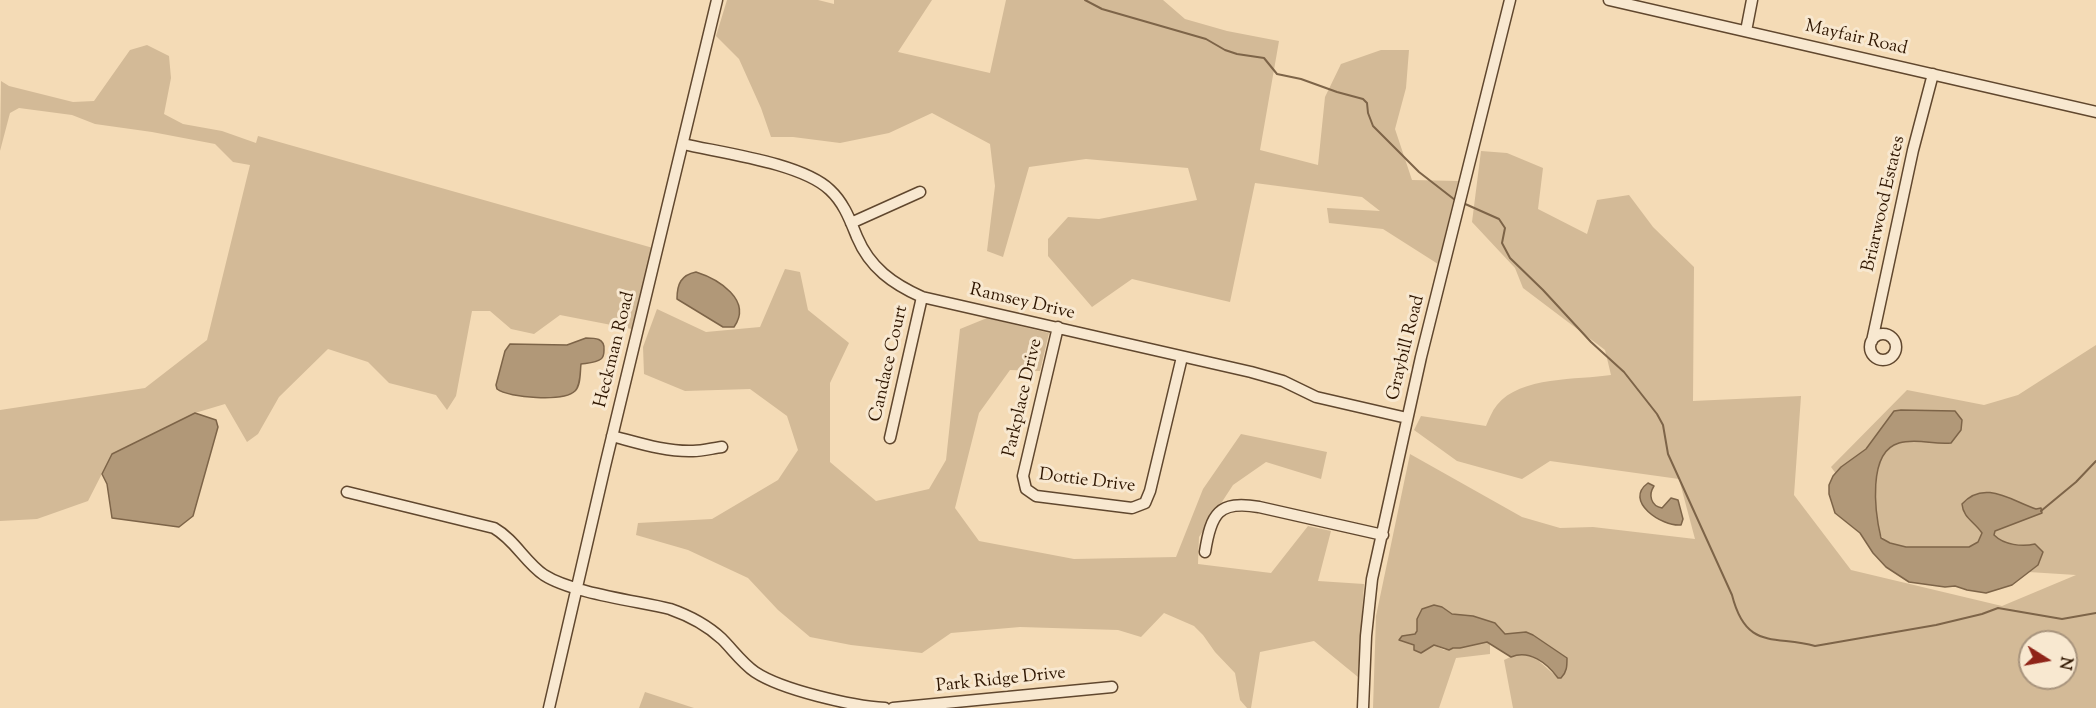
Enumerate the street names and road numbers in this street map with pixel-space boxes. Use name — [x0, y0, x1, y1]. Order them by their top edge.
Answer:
street label: Mayfair Road — [1803, 17, 1909, 61]
street label: Briarwood Estates — [1859, 134, 1911, 274]
street label: Ramsey Drive — [967, 280, 1077, 326]
street label: Heckman Road — [591, 290, 641, 410]
street label: Graybill Road — [1384, 293, 1430, 403]
street label: Candace Court — [866, 304, 914, 424]
street label: Parkplace Drive — [1000, 337, 1048, 459]
street label: Dottie Drive — [1038, 465, 1136, 499]
street label: Park Ridge Drive — [935, 663, 1067, 699]

